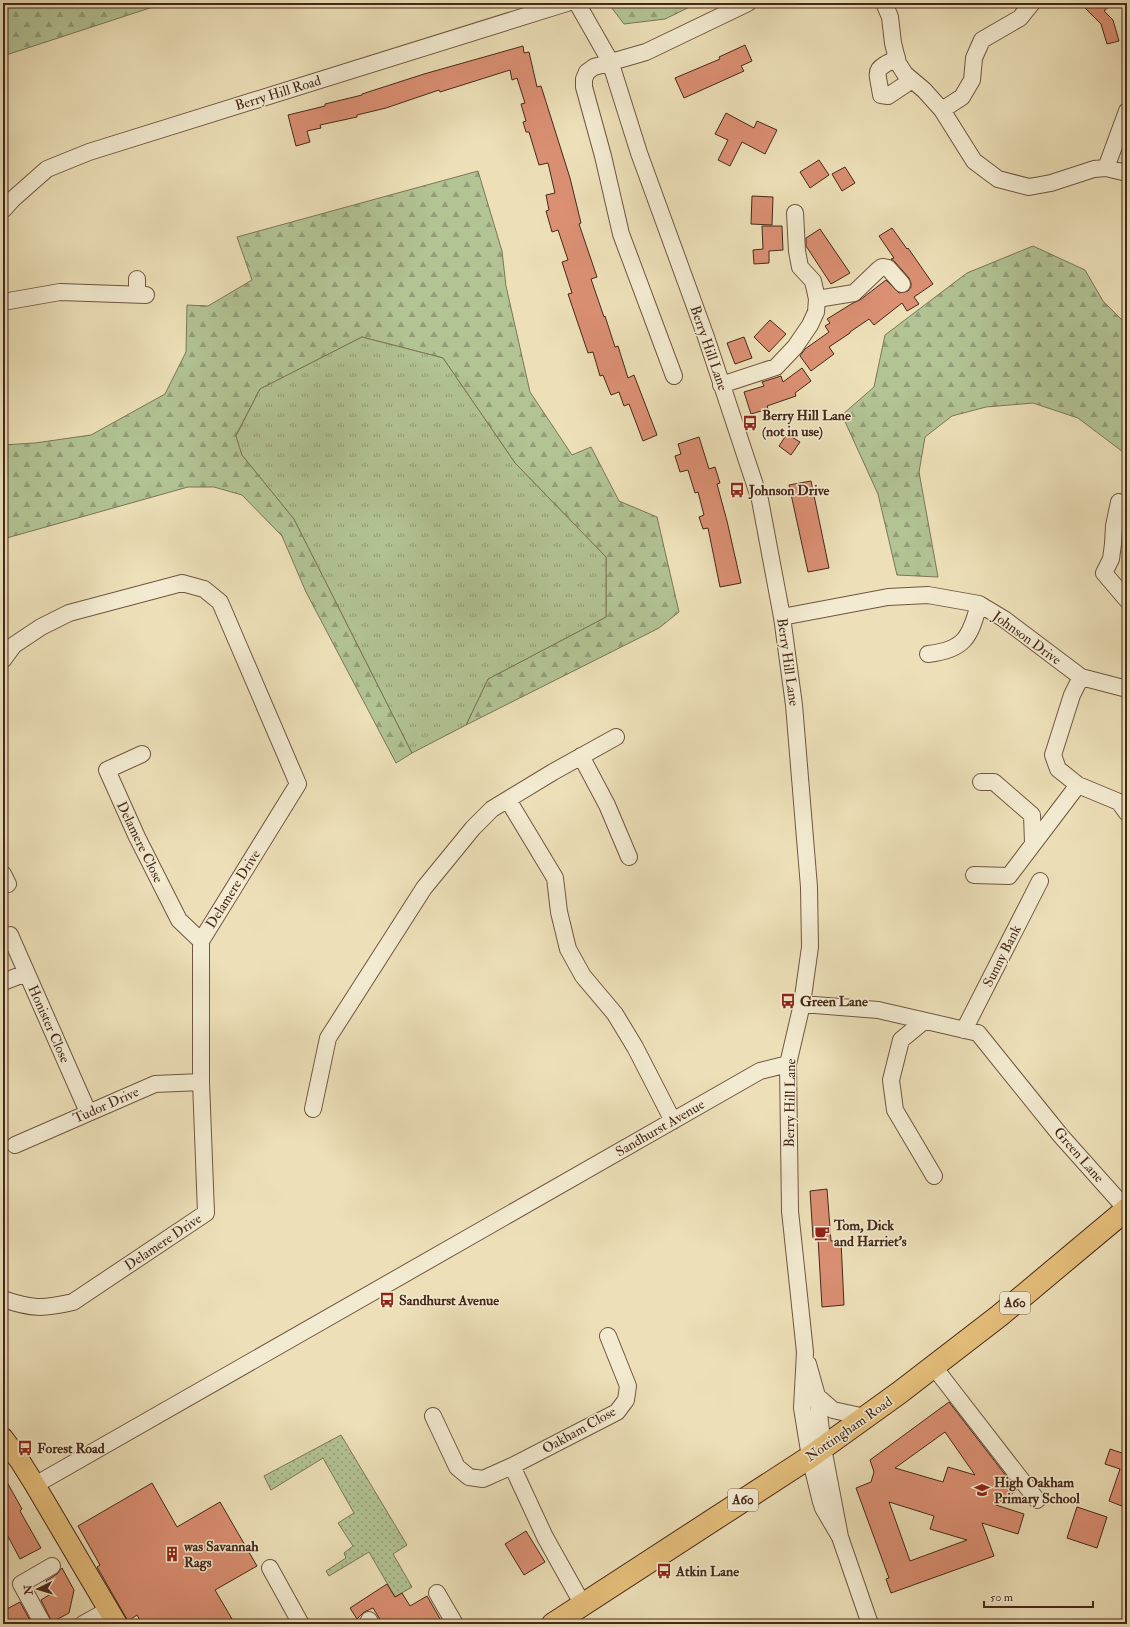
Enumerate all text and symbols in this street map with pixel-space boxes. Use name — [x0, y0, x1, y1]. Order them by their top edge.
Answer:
street label: Berry Hill Road — [233, 72, 324, 115]
street label: Berry Hill Lane — [686, 303, 732, 393]
place label: Berry Hill Lane (not in use) — [762, 407, 851, 440]
bus stop icon: Berry Hill Lane (not in use) — [741, 414, 759, 432]
bus stop icon: Johnson Drive — [728, 481, 746, 499]
place label: Johnson Drive — [748, 482, 830, 500]
street label: Johnson Drive — [989, 607, 1065, 669]
street label: Berry Hill Lane — [772, 617, 803, 707]
street label: Delamere Close — [113, 799, 167, 886]
street label: Delamere Drive — [202, 847, 264, 931]
street label: Sunny Bank — [979, 922, 1026, 990]
street label: Honister Close — [24, 982, 74, 1066]
bus stop icon: Green Lane — [779, 992, 797, 1010]
place label: Green Lane — [800, 993, 868, 1010]
street label: Berry Hill Lane — [781, 1058, 800, 1148]
street label: Tudor Drive — [71, 1083, 142, 1127]
street label: Sandhurst Avenue — [612, 1096, 708, 1160]
street label: Green Lane — [1050, 1124, 1108, 1186]
street label: Delamere Drive — [121, 1210, 205, 1274]
place label: Tom, Dick and Harriet's — [833, 1217, 907, 1250]
cafe icon: Tom, Dick and Harriet's — [813, 1224, 831, 1242]
bus stop icon: Sandhurst Avenue — [378, 1291, 396, 1309]
place label: Sandhurst Avenue — [399, 1292, 499, 1309]
road number: A60 — [1000, 1292, 1030, 1314]
street label: Nottingham Road — [802, 1393, 896, 1465]
street label: Oakham Close — [539, 1403, 619, 1457]
bus stop icon: Forest Road — [16, 1439, 34, 1457]
place label: Forest Road — [37, 1440, 105, 1457]
place label: High Oakham Primary School — [994, 1474, 1080, 1508]
school or university icon: High Oakham Primary School — [973, 1481, 991, 1499]
road number: A60 — [728, 1489, 758, 1511]
place label: was Savannah Rags — [183, 1538, 259, 1572]
building icon: was Savannah Rags — [163, 1545, 181, 1563]
bus stop icon: Atkin Lane — [655, 1562, 673, 1580]
place label: Atkin Lane — [675, 1563, 739, 1580]
north arrow — [18, 1569, 58, 1609]
text: N — [22, 1583, 36, 1596]
scale bar — [984, 1583, 1093, 1609]
text: 50 m — [990, 1590, 1014, 1605]

